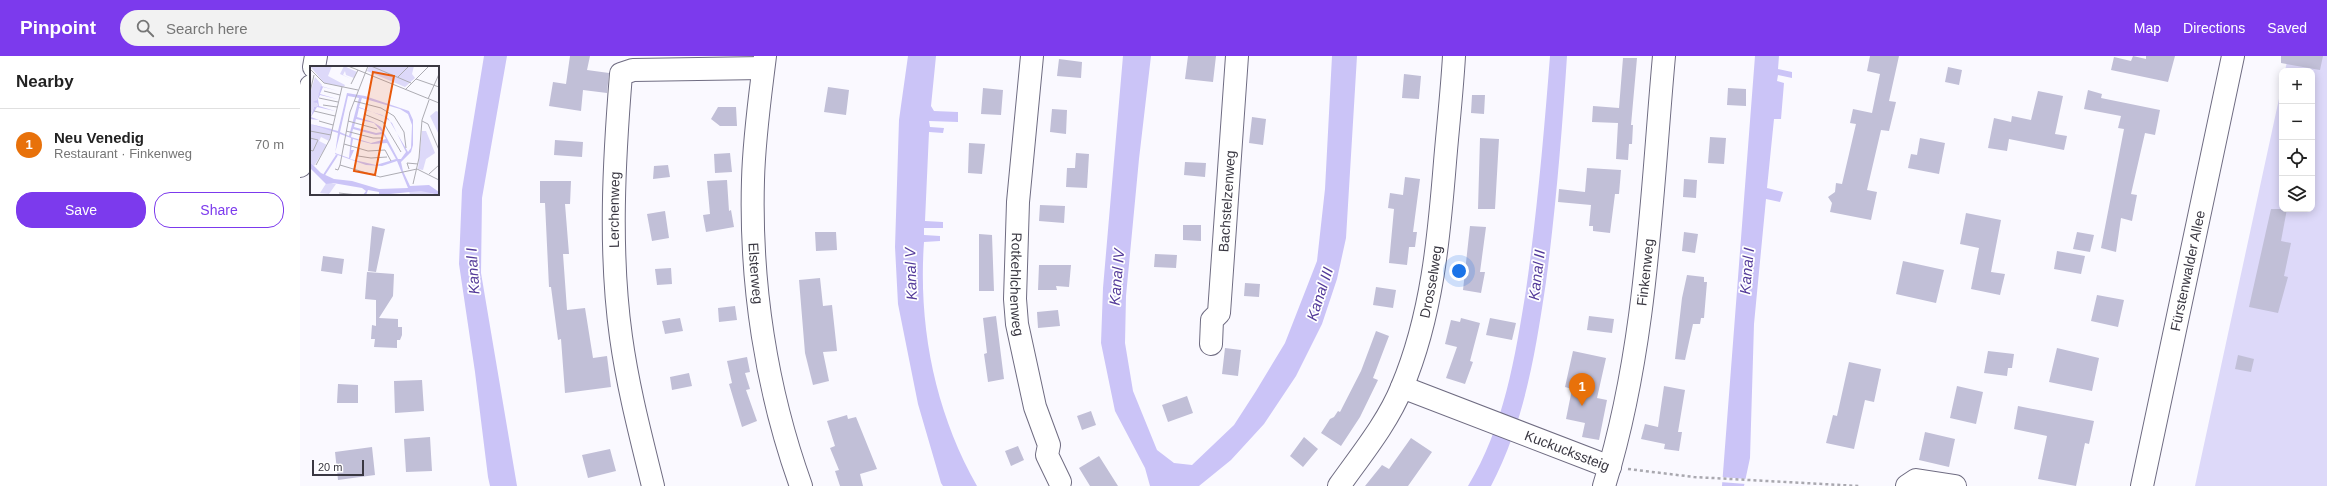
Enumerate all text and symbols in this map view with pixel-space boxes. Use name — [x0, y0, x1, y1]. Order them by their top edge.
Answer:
search box — [120, 10, 400, 46]
text: Pinpoint — [20, 17, 96, 38]
icon: search — [134, 17, 156, 39]
text: Search here — [166, 20, 248, 37]
text: Map — [2134, 20, 2161, 36]
text: Directions — [2183, 20, 2245, 36]
text: Saved — [2267, 20, 2307, 36]
inset map — [310, 66, 439, 195]
map controls — [2279, 68, 2315, 212]
button: + — [2279, 68, 2315, 104]
text: Nearby — [16, 72, 74, 91]
button: − — [2279, 104, 2315, 140]
text: Neu Venedig — [54, 129, 144, 146]
text: 1 — [25, 137, 33, 152]
text: 70 m — [255, 137, 284, 152]
button: locate — [2279, 140, 2315, 176]
text: Restaurant · Finkenweg — [54, 146, 192, 161]
street label: Bachstelzenweg — [1215, 150, 1238, 253]
street label: Lerchenweg — [606, 171, 623, 248]
button: layers — [2279, 176, 2315, 212]
button: Save — [16, 192, 146, 228]
button: Share — [154, 192, 284, 228]
street label: Fürstenwalder Allee — [2167, 209, 2208, 333]
street label: Rotkehlchenweg — [1007, 232, 1027, 337]
street label: Finkenweg — [1633, 238, 1657, 307]
street label: Elsterweg — [746, 242, 766, 305]
water label: Kanal V — [901, 245, 920, 301]
street label: Drosselweg — [1416, 245, 1445, 320]
water label: Kanal IV — [1106, 246, 1128, 306]
water label: Kanal I — [462, 247, 483, 295]
water label: Kanal I — [1736, 247, 1757, 295]
water label: Kanal II — [1525, 249, 1548, 301]
your location — [1449, 261, 1469, 281]
water label: Kanal III — [1303, 265, 1336, 323]
pin: 1 — [1569, 373, 1595, 406]
street label: Kuckuckssteig — [1523, 427, 1612, 474]
scale bar — [312, 458, 364, 477]
text: 20 m — [318, 461, 342, 473]

